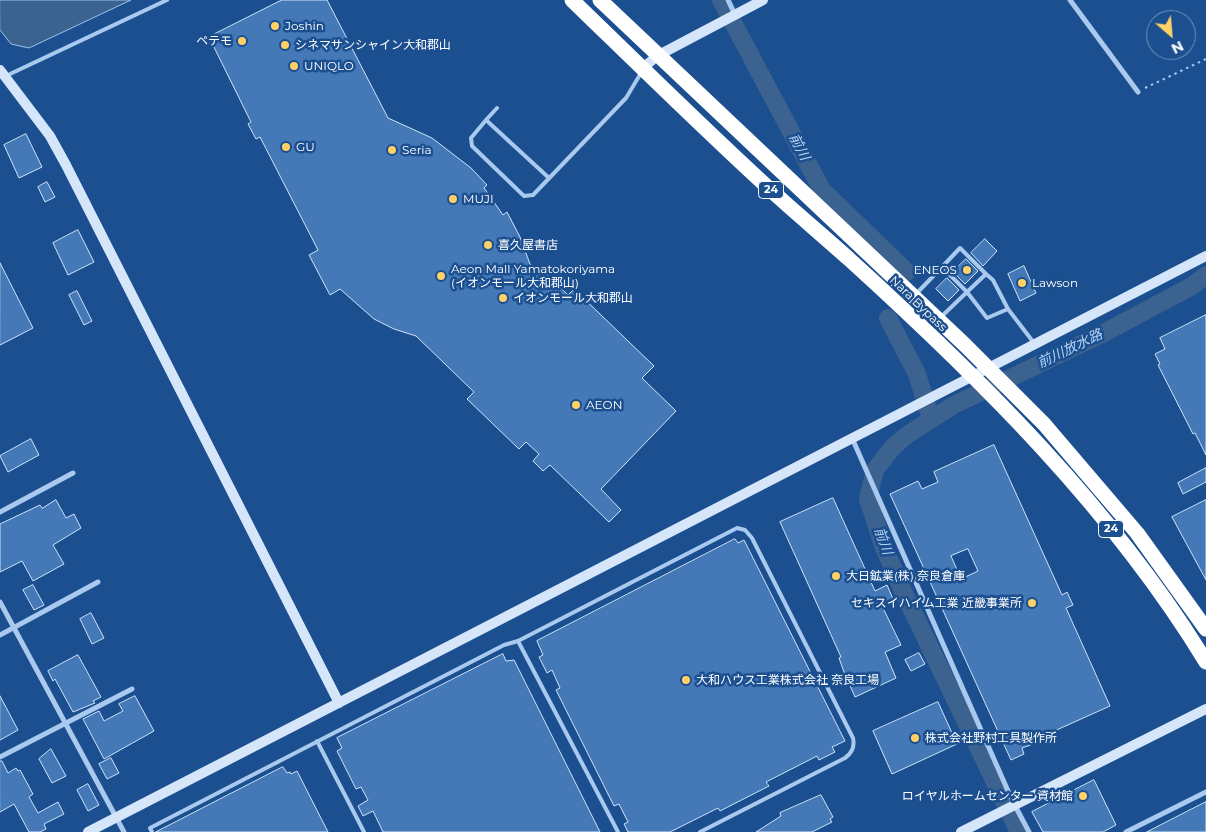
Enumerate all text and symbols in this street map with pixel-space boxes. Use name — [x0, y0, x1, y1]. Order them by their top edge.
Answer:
north arrow — [1146, 10, 1196, 60]
place label: Joshin — [285, 19, 324, 33]
marker: Joshin — [269, 20, 281, 32]
place label: ペテモ — [196, 34, 232, 48]
marker: ペテモ — [236, 35, 248, 47]
text: N — [1168, 37, 1186, 58]
place label: シネマサンシャイン大和郡山 — [295, 38, 451, 52]
marker: シネマサンシャイン大和郡山 — [279, 39, 291, 51]
place label: UNIQLO — [304, 59, 354, 73]
marker: UNIQLO — [288, 60, 300, 72]
water label: 前川 — [785, 131, 813, 163]
place label: GU — [296, 140, 315, 154]
marker: GU — [280, 141, 292, 153]
place label: Seria — [402, 143, 432, 157]
marker: Seria — [386, 144, 398, 156]
road number: 24 — [758, 182, 784, 198]
place label: MUJI — [463, 192, 494, 206]
marker: MUJI — [447, 193, 459, 205]
place label: 喜久屋書店 — [498, 238, 558, 252]
marker: 喜久屋書店 — [482, 239, 494, 251]
place label: Aeon Mall Yamatokoriyama (イオンモール大和郡山) — [451, 262, 615, 290]
place label: ENEOS — [914, 263, 957, 277]
marker: ENEOS — [961, 264, 973, 276]
marker: Aeon Mall Yamatokoriyama (イオンモール大和郡山) — [435, 270, 447, 282]
street label: Nara Bypass — [886, 273, 950, 335]
place label: Lawson — [1032, 276, 1078, 290]
marker: Lawson — [1016, 277, 1028, 289]
place label: イオンモール大和郡山 — [513, 291, 633, 305]
marker: イオンモール大和郡山 — [497, 292, 509, 304]
water label: 前川放水路 — [1035, 326, 1105, 372]
place label: AEON — [586, 398, 622, 412]
marker: AEON — [570, 399, 582, 411]
road number: 24 — [1098, 520, 1124, 538]
water label: 前川 — [870, 525, 896, 557]
place label: 大日鉱業(株) 奈良倉庫 — [846, 569, 965, 583]
marker: 大日鉱業(株) 奈良倉庫 — [830, 570, 842, 582]
place label: セキスイハイム工業 近畿事業所 — [851, 596, 1022, 610]
marker: セキスイハイム工業 近畿事業所 — [1026, 597, 1038, 609]
place label: 大和ハウス工業株式会社 奈良工場 — [696, 673, 879, 687]
marker: 大和ハウス工業株式会社 奈良工場 — [680, 674, 692, 686]
place label: 株式会社野村工具製作所 — [925, 731, 1057, 745]
marker: 株式会社野村工具製作所 — [909, 732, 921, 744]
place label: ロイヤルホームセンター 資材館 — [902, 789, 1073, 803]
marker: ロイヤルホームセンター 資材館 — [1077, 790, 1089, 802]

